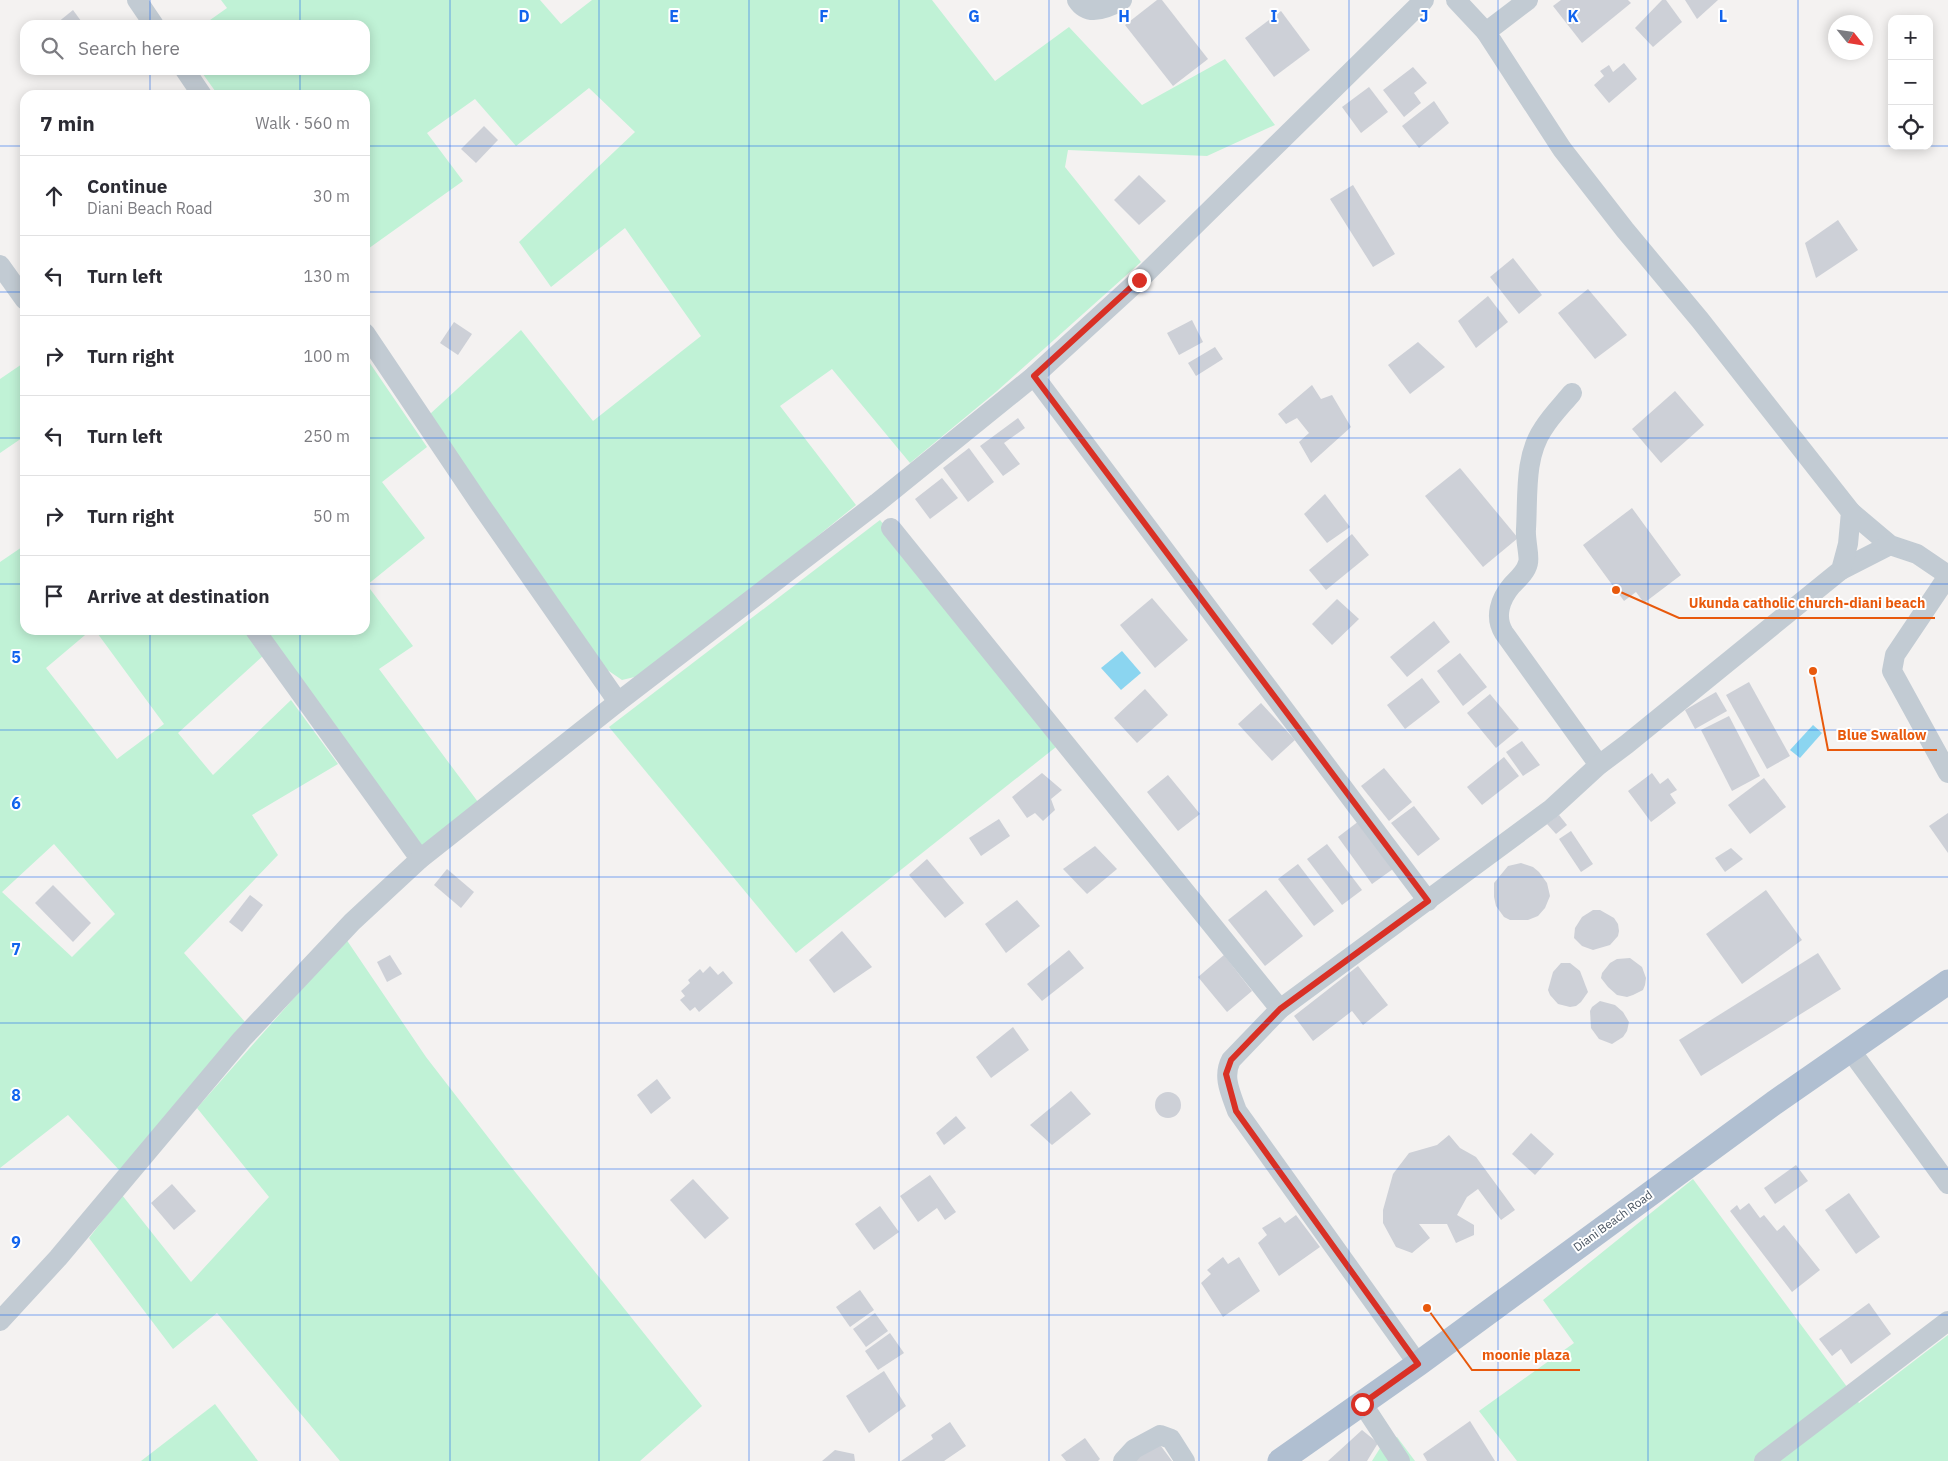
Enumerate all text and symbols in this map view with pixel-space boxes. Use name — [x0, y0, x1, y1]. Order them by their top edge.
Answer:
text: D — [518, 6, 530, 26]
text: E — [669, 6, 679, 26]
text: F — [819, 6, 829, 26]
text: G — [968, 6, 980, 26]
text: H — [1118, 6, 1130, 26]
text: I — [1271, 6, 1278, 26]
text: J — [1420, 6, 1428, 26]
text: K — [1567, 6, 1579, 26]
text: L — [1719, 6, 1727, 26]
north arrow — [1828, 15, 1873, 60]
map controls — [1888, 15, 1933, 150]
button: + — [1888, 15, 1933, 60]
search box — [20, 20, 370, 75]
icon: search — [38, 34, 66, 62]
text: Search here — [78, 36, 180, 60]
button: − — [1888, 60, 1933, 105]
button: locate — [1888, 105, 1933, 150]
text: 7 min — [40, 109, 95, 137]
text: Walk · 560 m — [255, 113, 350, 133]
text: Continue — [87, 174, 167, 198]
icon: ahead — [40, 182, 68, 210]
text: 30 m — [313, 186, 350, 206]
text: Diani Beach Road — [87, 198, 213, 218]
icon: left — [40, 262, 68, 290]
text: Turn left — [87, 264, 163, 288]
text: 130 m — [303, 266, 350, 286]
route end — [1128, 269, 1151, 292]
icon: right — [40, 342, 68, 370]
text: Turn right — [87, 344, 174, 368]
text: 100 m — [303, 346, 350, 366]
icon: left — [40, 422, 68, 450]
text: Turn left — [87, 424, 163, 448]
text: 250 m — [303, 426, 350, 446]
icon: right — [40, 502, 68, 530]
text: Turn right — [87, 504, 174, 528]
text: 50 m — [313, 506, 350, 526]
icon: arrive — [40, 582, 68, 610]
text: Arrive at destination — [87, 584, 270, 608]
callout: Ukunda catholic church-diani beach — [1679, 589, 1935, 618]
text: Ukunda catholic church-diani beach — [1689, 594, 1925, 612]
text: 5 — [11, 647, 21, 667]
callout: Blue Swallow — [1828, 721, 1937, 750]
text: Blue Swallow — [1837, 726, 1927, 744]
text: 6 — [11, 793, 21, 813]
text: 7 — [11, 939, 21, 959]
text: 8 — [11, 1085, 21, 1105]
street label: Diani Beach Road — [1570, 1187, 1655, 1254]
text: 9 — [11, 1232, 21, 1252]
callout: moonie plaza — [1472, 1341, 1580, 1370]
text: moonie plaza — [1482, 1346, 1570, 1364]
route start — [1351, 1393, 1374, 1416]

